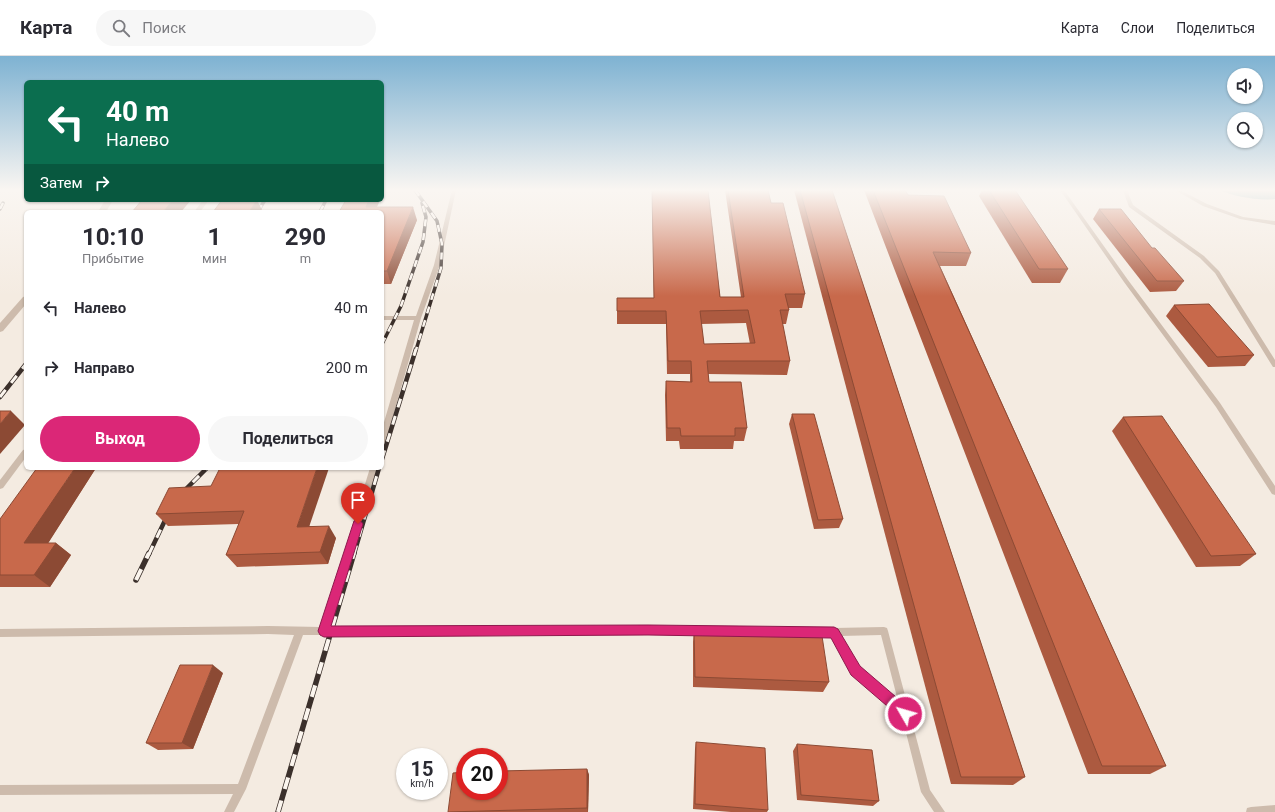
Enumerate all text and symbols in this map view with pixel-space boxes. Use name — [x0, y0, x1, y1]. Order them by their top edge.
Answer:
search box — [96, 10, 376, 46]
text: Карта — [20, 16, 72, 39]
icon: search — [110, 17, 132, 39]
text: Поиск — [142, 19, 186, 37]
text: Карта — [1061, 20, 1099, 36]
text: Слои — [1121, 20, 1154, 36]
text: Поделиться — [1176, 20, 1255, 36]
map controls — [1227, 68, 1263, 148]
button: sound — [1227, 68, 1263, 104]
text: 40 m — [106, 95, 169, 128]
icon: left — [40, 96, 92, 148]
button: search — [1227, 112, 1263, 148]
text: Налево — [106, 129, 169, 150]
icon: right — [91, 172, 113, 194]
text: Затем — [40, 174, 83, 192]
text: 10:10 — [82, 223, 144, 251]
text: 1 — [207, 223, 221, 251]
text: 290 — [285, 223, 326, 251]
text: Прибытие — [82, 251, 144, 266]
text: мин — [202, 251, 227, 266]
text: m — [300, 251, 311, 266]
icon: left — [40, 297, 62, 319]
text: Налево — [74, 299, 126, 317]
text: 40 m — [334, 299, 368, 317]
icon: right — [40, 357, 62, 379]
text: Направо — [74, 359, 135, 377]
text: 200 m — [326, 359, 368, 377]
button: Выход — [40, 416, 200, 462]
button: Поделиться — [208, 416, 368, 462]
pin — [341, 483, 375, 524]
icon: arrive — [347, 489, 369, 511]
position arrow — [884, 693, 926, 735]
speed limit sign: 20 — [456, 748, 508, 800]
text: 15 — [411, 757, 433, 781]
text: km/h — [410, 778, 434, 789]

